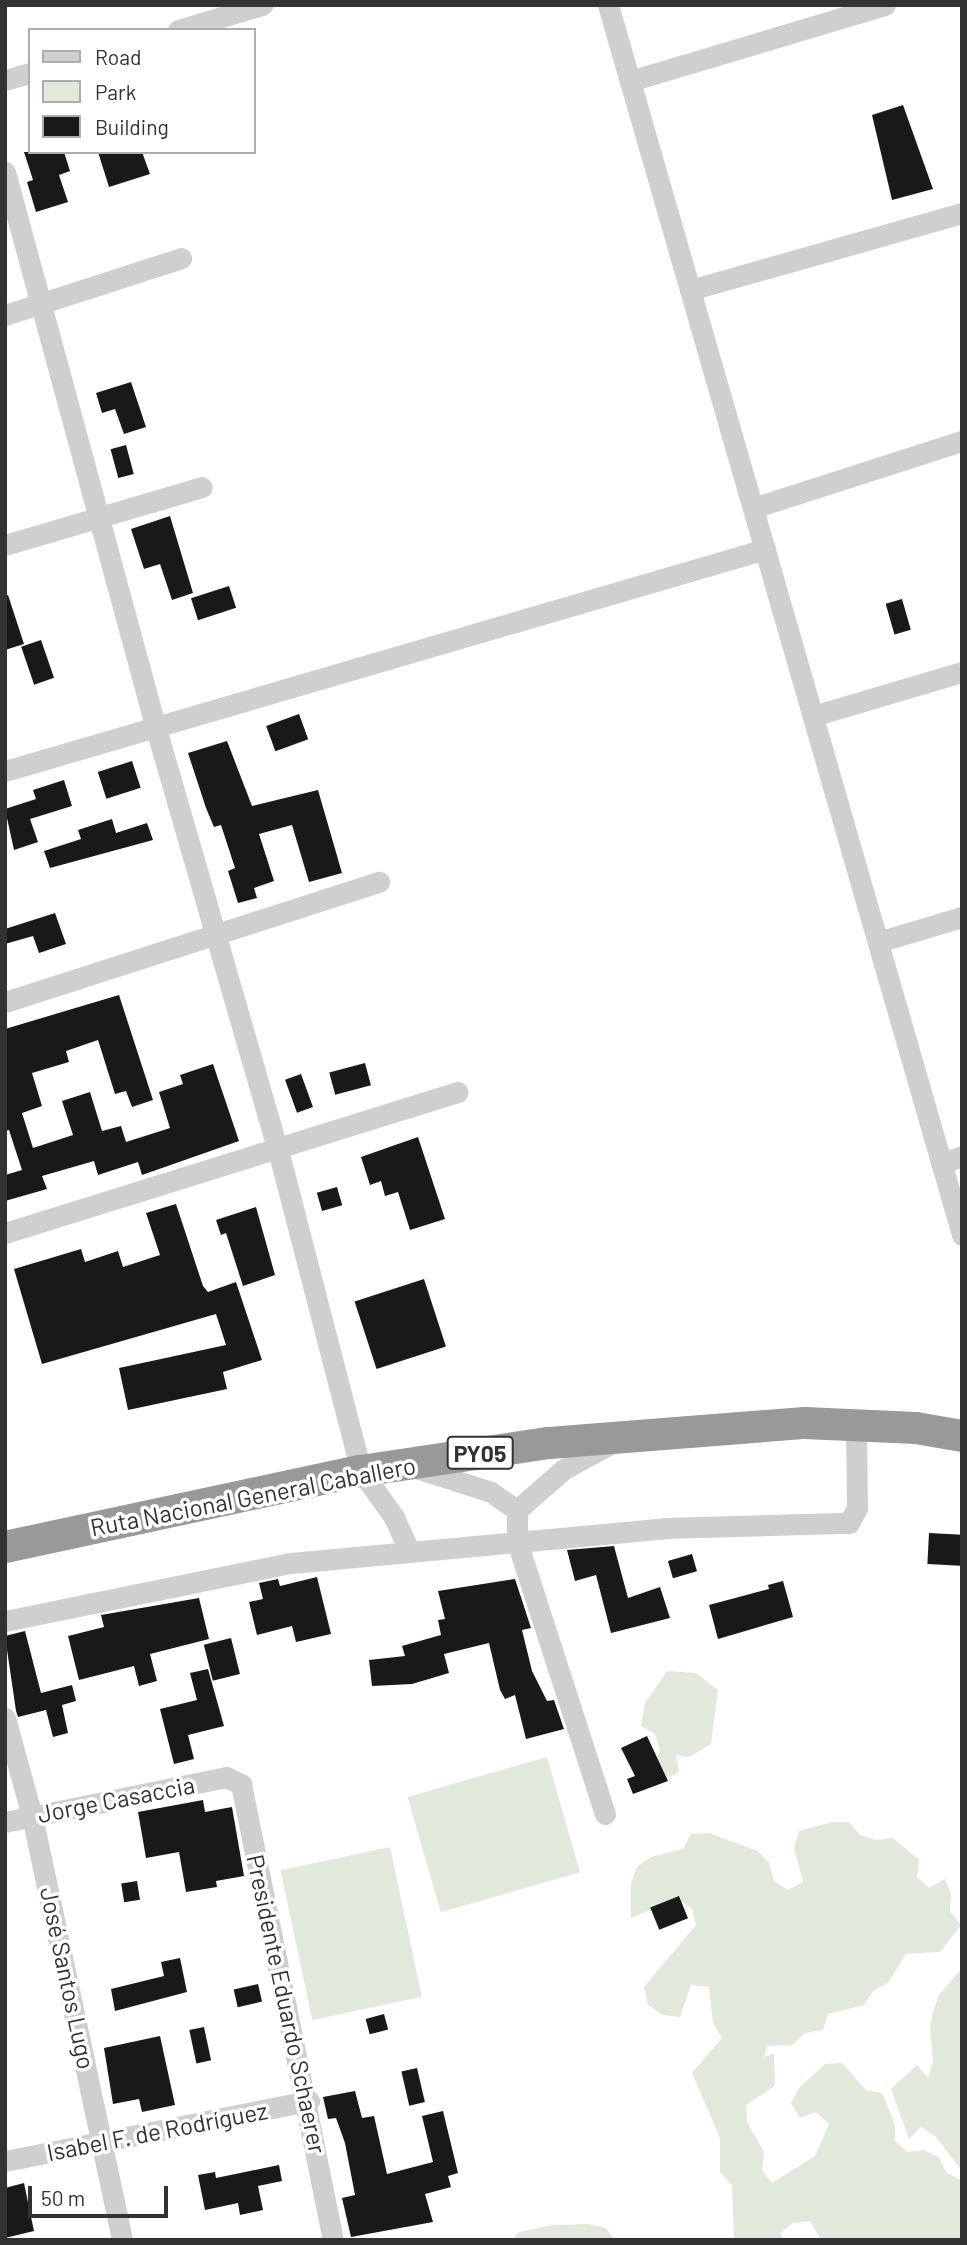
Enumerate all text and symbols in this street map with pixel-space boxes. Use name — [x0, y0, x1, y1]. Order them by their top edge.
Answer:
legend — [28, 28, 256, 154]
text: Road — [95, 44, 141, 69]
text: Park — [95, 79, 136, 104]
text: Building — [95, 114, 169, 139]
road number: PY05 — [445, 1434, 515, 1472]
street label: Ruta Nacional General Caballero — [88, 1450, 418, 1542]
street label: Jorge Casaccia — [35, 1770, 197, 1828]
street label: Presidente Eduardo Schaerer — [241, 1852, 333, 2156]
street label: José Santos Lugo — [35, 1884, 101, 2072]
street label: Isabel F. de Rodríguez — [44, 2095, 270, 2167]
scale bar — [32, 2172, 172, 2216]
text: 50 m — [41, 2185, 85, 2210]

